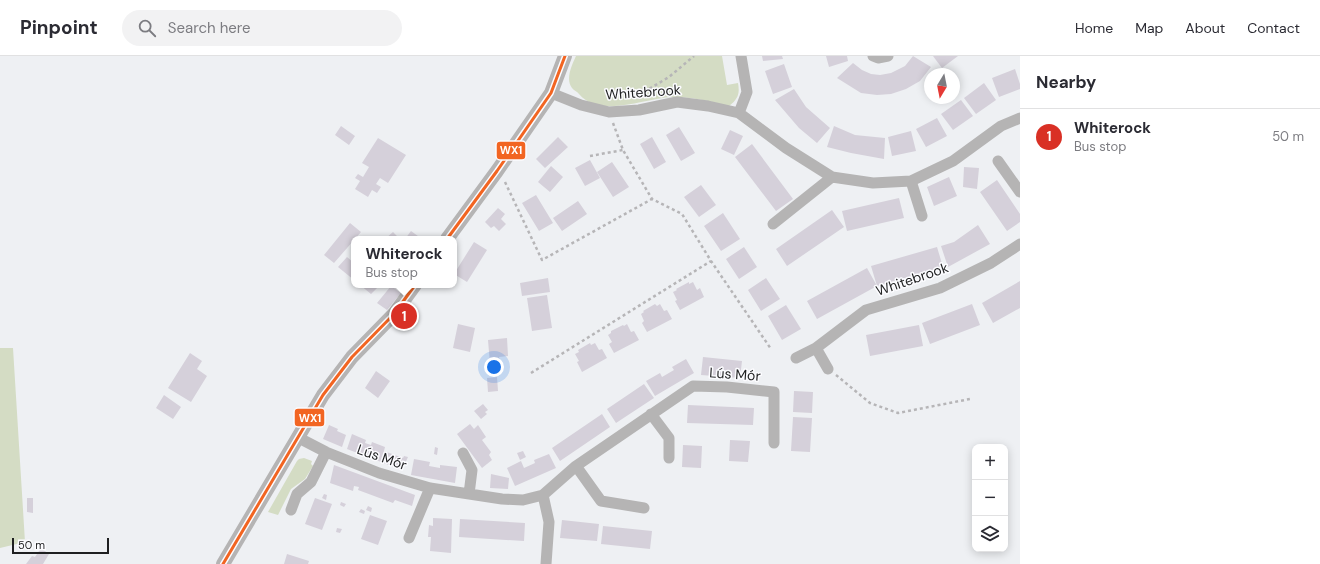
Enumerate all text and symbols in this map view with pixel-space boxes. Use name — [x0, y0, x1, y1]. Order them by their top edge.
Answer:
search box — [122, 10, 402, 46]
text: Pinpoint — [20, 15, 98, 40]
icon: search — [136, 17, 158, 39]
text: Search here — [168, 18, 251, 38]
text: Home — [1075, 19, 1113, 37]
text: Map — [1135, 19, 1163, 37]
text: About — [1185, 19, 1225, 37]
text: Contact — [1247, 19, 1300, 37]
north arrow — [924, 68, 960, 104]
text: Nearby — [1036, 71, 1096, 93]
street label: Whitebrook — [605, 80, 681, 104]
text: Whiterock — [1074, 118, 1151, 138]
text: 1 — [1047, 128, 1051, 145]
text: 50 m — [1272, 128, 1304, 145]
text: Bus stop — [1074, 138, 1126, 155]
line badge: WX1 — [496, 141, 526, 160]
text: WX1 — [500, 143, 522, 157]
popup — [351, 236, 457, 288]
text: Whiterock — [366, 244, 442, 264]
street label: Whitebrook — [873, 258, 951, 300]
text: Bus stop — [366, 264, 418, 281]
pin: 1 — [391, 301, 417, 331]
your location — [484, 357, 504, 377]
street label: Lús Mór — [709, 363, 761, 385]
line badge: WX1 — [294, 408, 325, 427]
text: WX1 — [299, 411, 321, 425]
street label: Lús Mór — [355, 440, 409, 474]
map controls — [972, 444, 1008, 552]
button: + — [972, 444, 1008, 480]
button: − — [972, 480, 1008, 516]
button: layers — [972, 516, 1008, 552]
scale bar — [12, 536, 109, 555]
text: 50 m — [18, 538, 45, 552]

